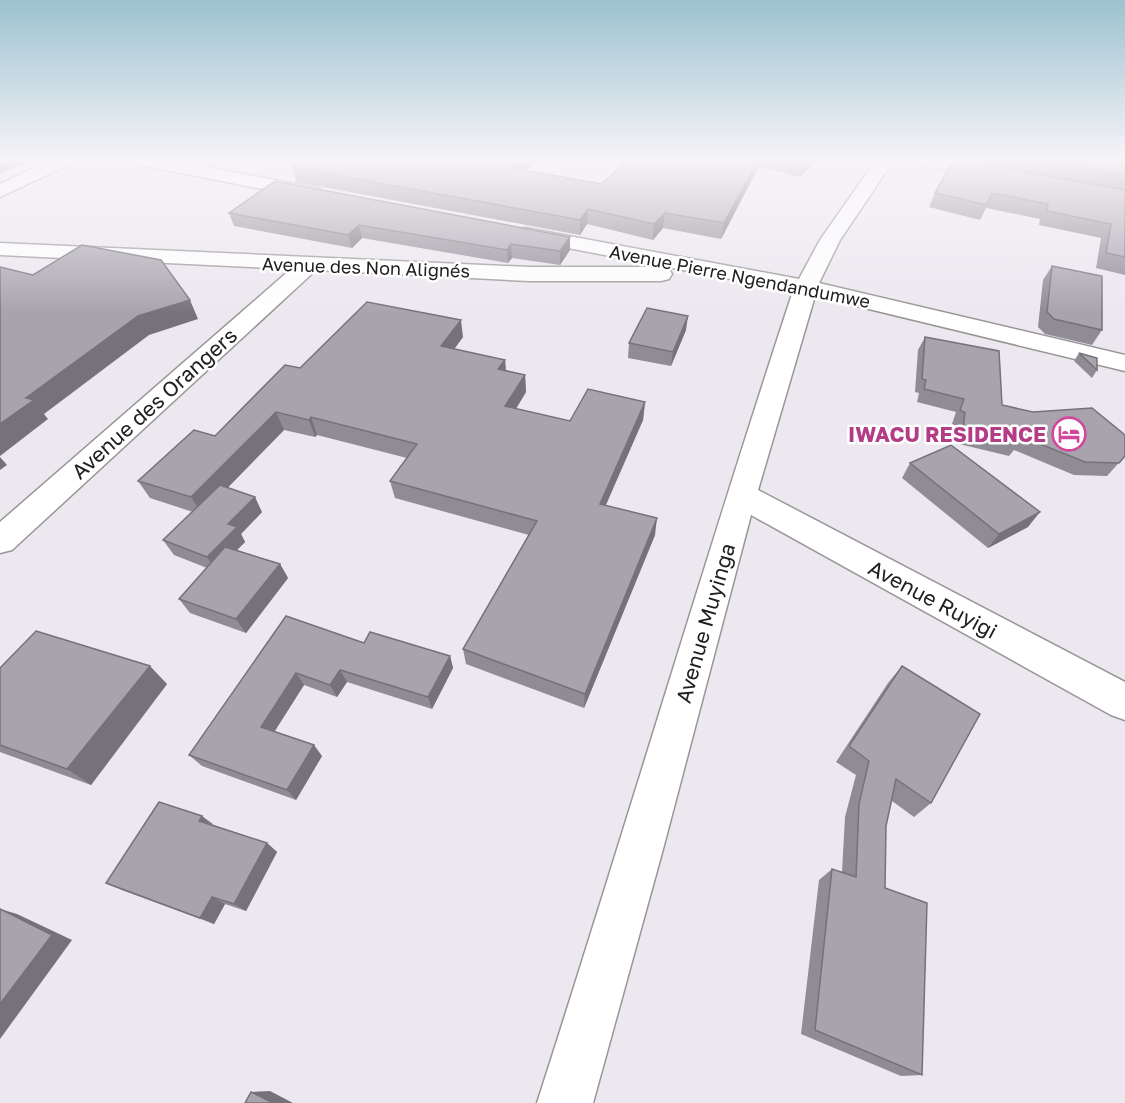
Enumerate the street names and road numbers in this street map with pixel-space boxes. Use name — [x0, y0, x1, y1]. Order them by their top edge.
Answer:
street label: Avenue Pierre Ngendandumwe — [608, 240, 872, 312]
street label: Avenue des Non Alignés — [262, 252, 470, 282]
street label: Avenue des Orangers — [66, 322, 242, 484]
street label: Avenue Muyinga — [670, 540, 740, 706]
street label: Avenue Ruyigi — [864, 554, 1002, 644]

